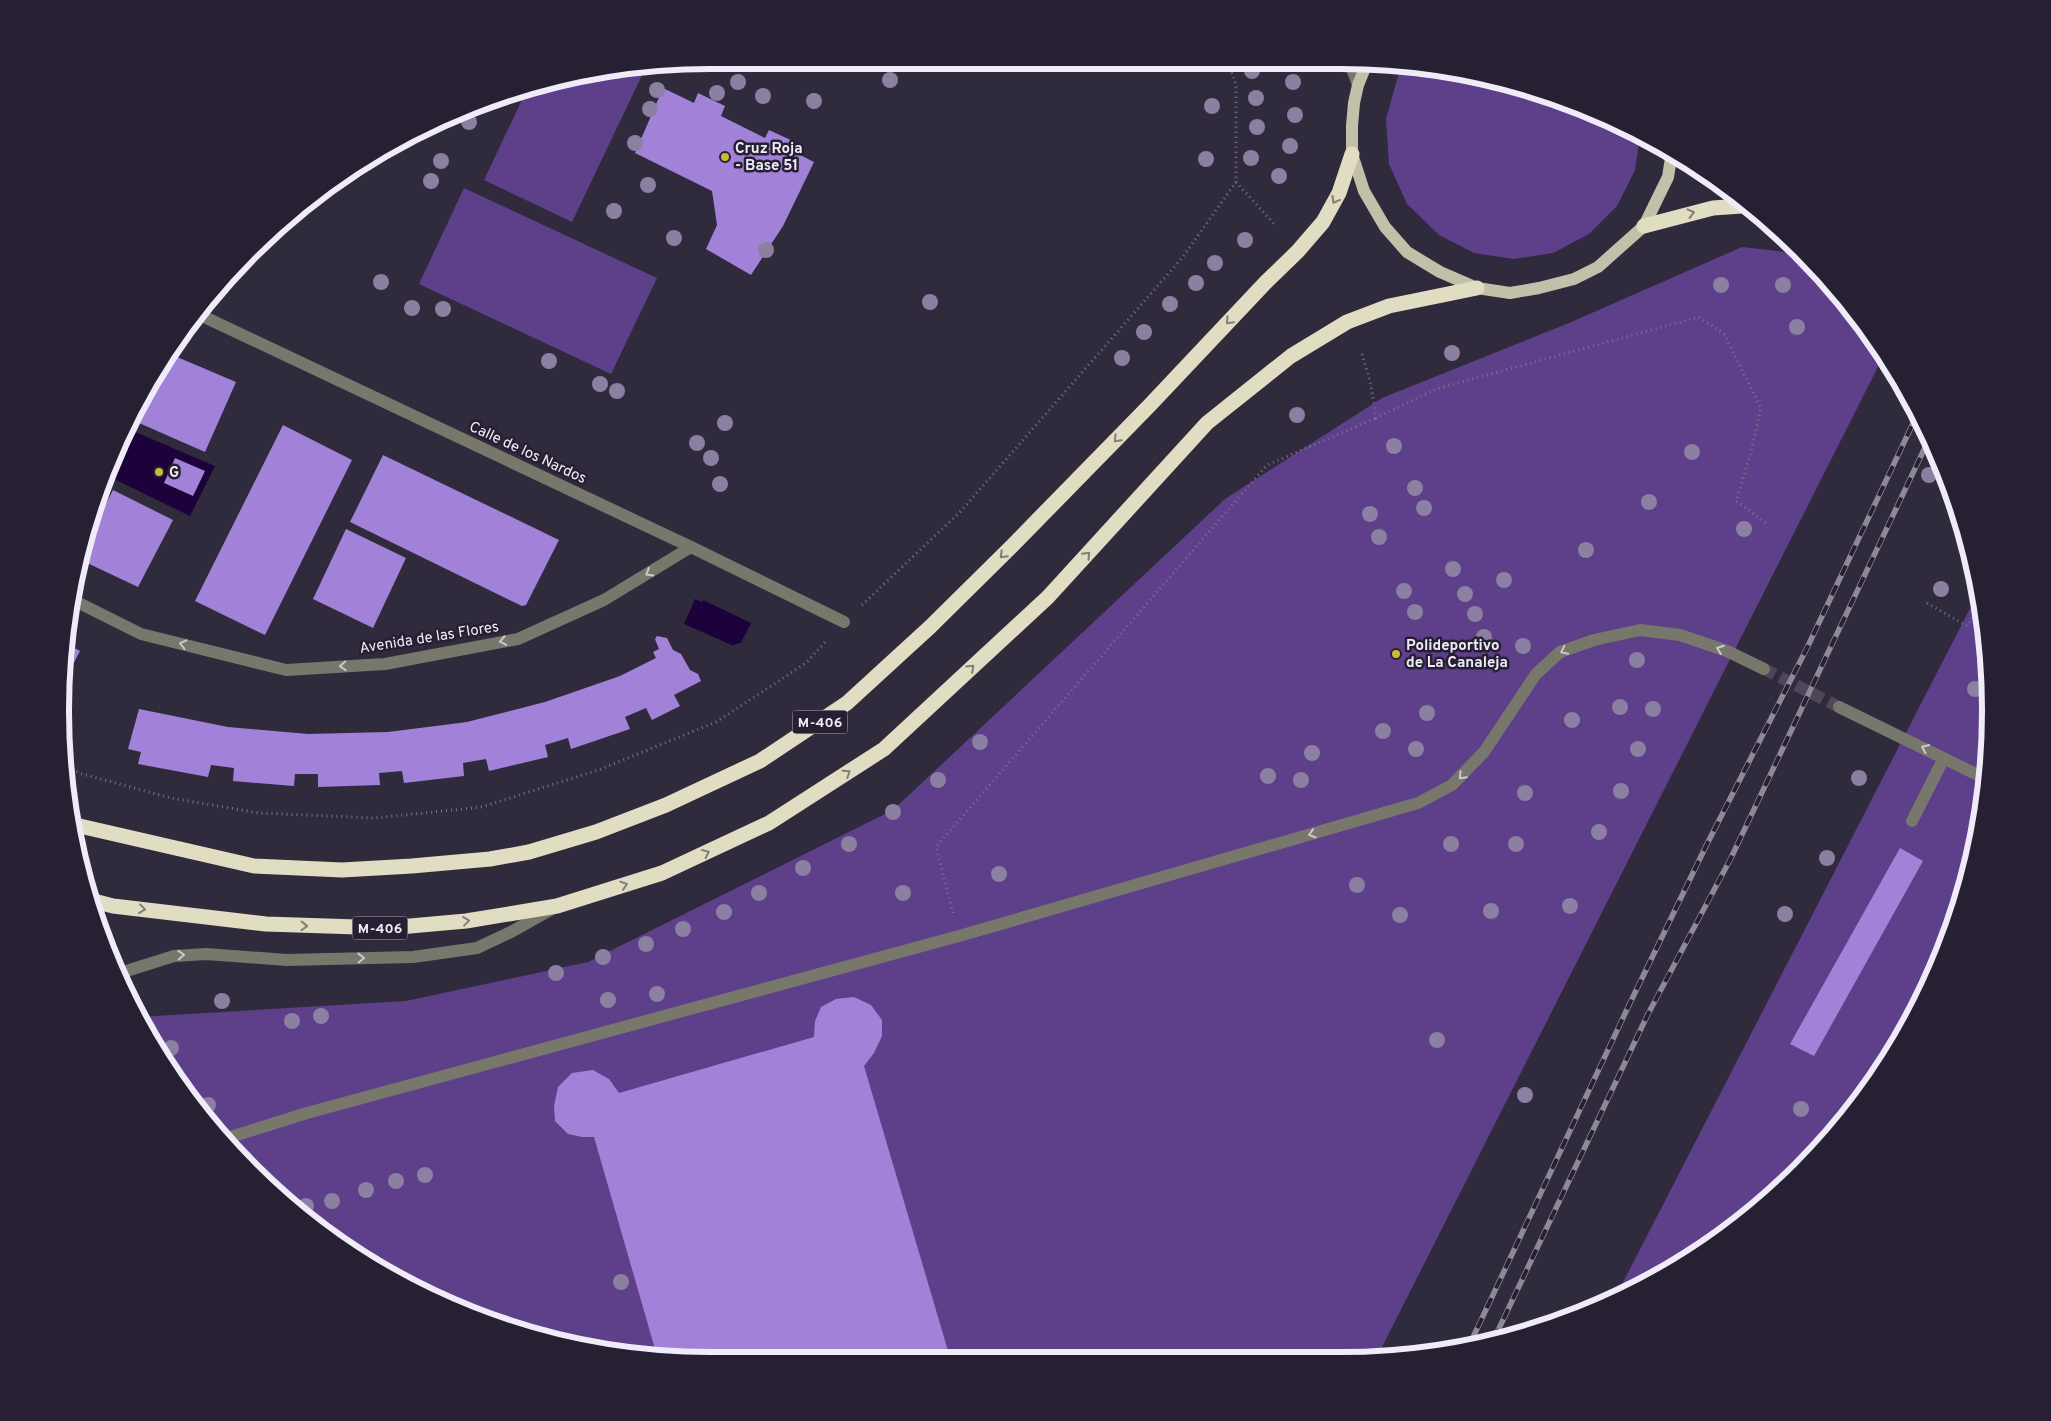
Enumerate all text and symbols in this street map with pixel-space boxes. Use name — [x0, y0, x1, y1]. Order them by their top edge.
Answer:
place label: Cruz Roja - Base 51 — [735, 140, 803, 176]
marker: Cruz Roja - Base 51 — [719, 151, 731, 163]
one-way arrow — [1332, 194, 1342, 203]
one-way arrow — [1687, 209, 1695, 219]
one-way arrow — [1226, 315, 1235, 324]
street label: Calle de los Nardos — [466, 418, 589, 489]
one-way arrow — [1114, 433, 1123, 442]
place label: G — [169, 464, 179, 483]
marker: G — [153, 466, 165, 478]
one-way arrow — [1000, 549, 1009, 558]
one-way arrow — [1081, 551, 1090, 560]
one-way arrow — [646, 566, 655, 576]
street label: Avenida de las Flores — [358, 618, 500, 659]
one-way arrow — [498, 636, 507, 646]
place label: Polideportivo de La Canaleja — [1406, 637, 1508, 673]
one-way arrow — [179, 639, 188, 650]
one-way arrow — [1560, 645, 1569, 655]
one-way arrow — [1716, 645, 1725, 655]
marker: Polideportivo de La Canaleja — [1390, 648, 1402, 660]
one-way arrow — [338, 661, 346, 672]
one-way arrow — [965, 665, 974, 674]
road number: M-406 — [792, 710, 848, 734]
one-way arrow — [1921, 744, 1930, 755]
one-way arrow — [841, 770, 851, 779]
one-way arrow — [1459, 770, 1468, 779]
one-way arrow — [1308, 828, 1316, 838]
one-way arrow — [701, 848, 710, 859]
one-way arrow — [619, 881, 628, 891]
one-way arrow — [139, 903, 147, 914]
road number: M-406 — [352, 916, 408, 940]
one-way arrow — [462, 916, 470, 927]
one-way arrow — [300, 920, 308, 931]
one-way arrow — [178, 950, 186, 961]
one-way arrow — [357, 953, 365, 964]

